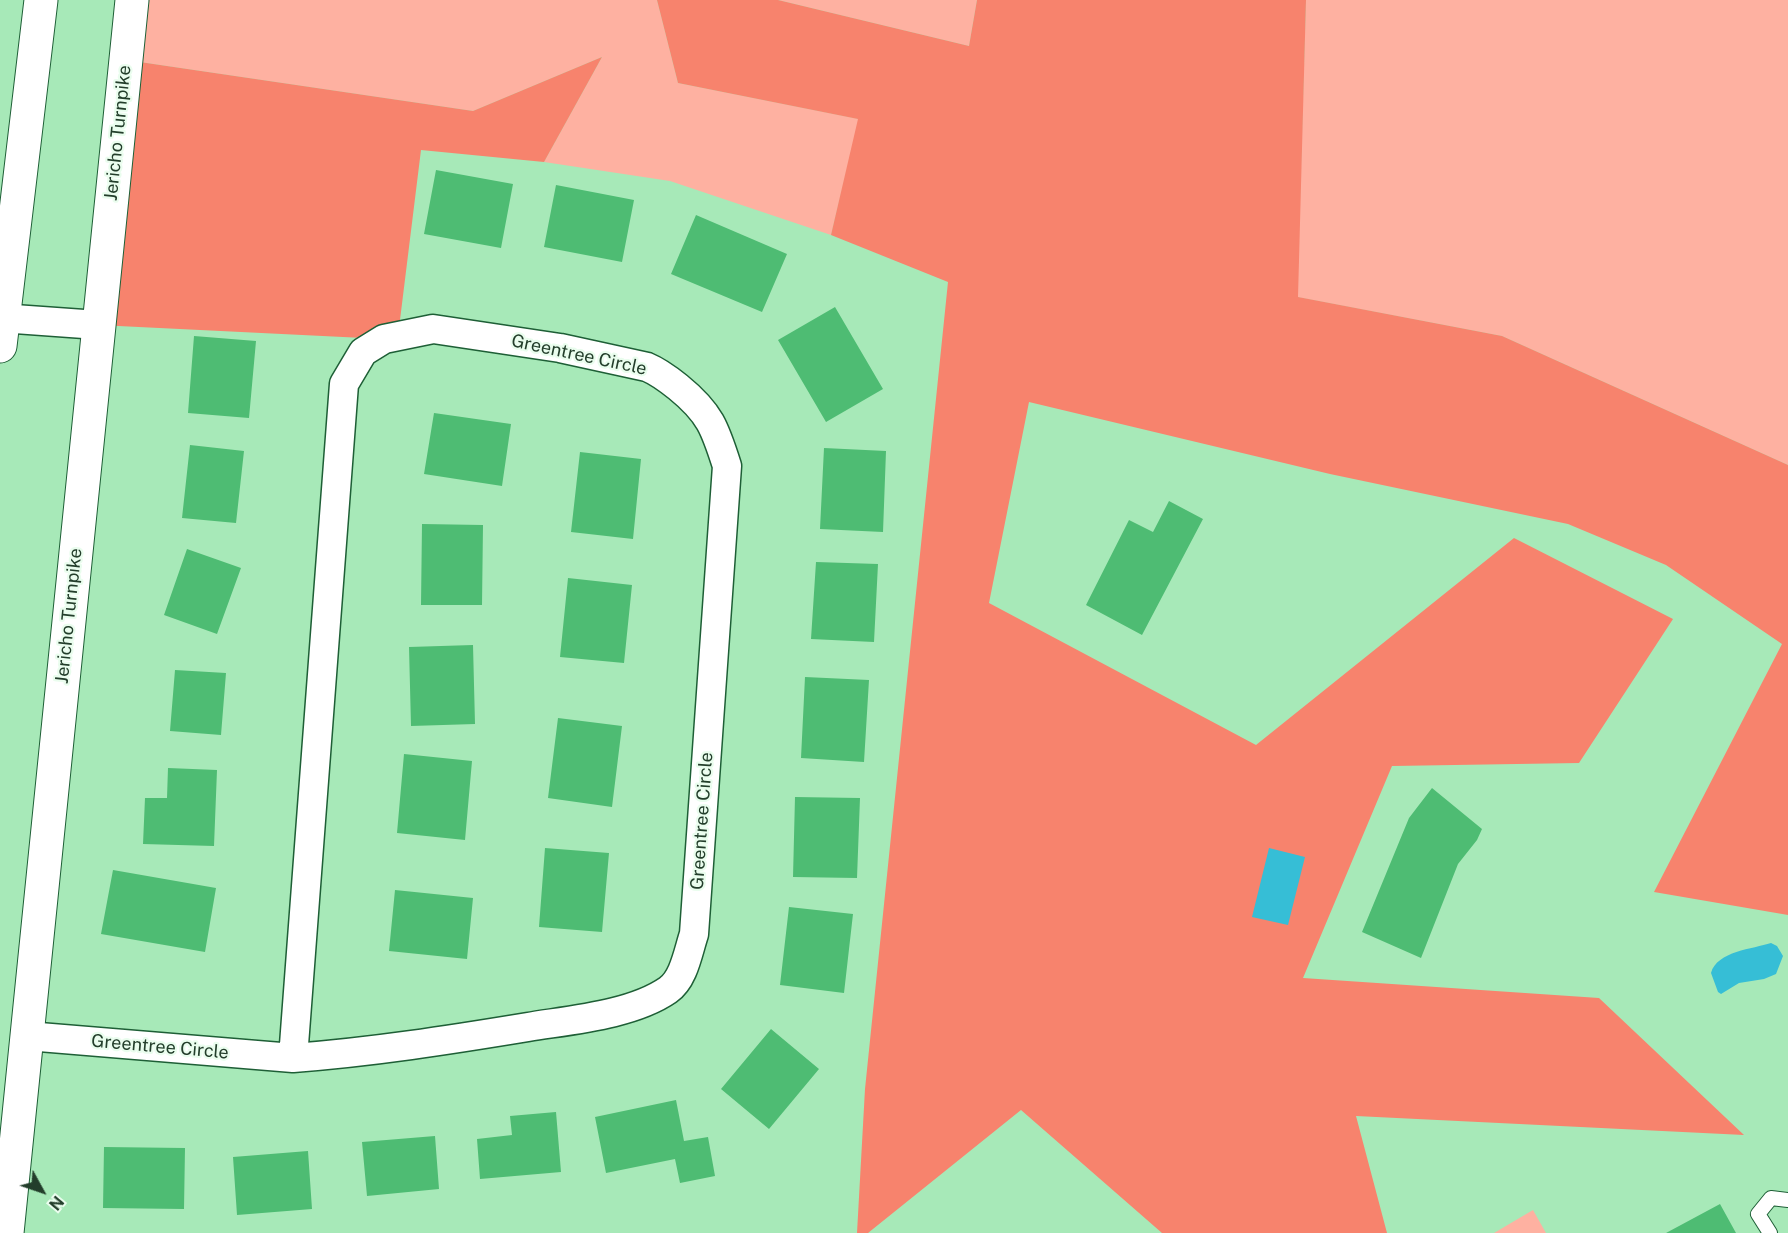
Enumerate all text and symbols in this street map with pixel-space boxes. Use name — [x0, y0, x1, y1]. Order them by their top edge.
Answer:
street label: Jericho Turnpike — [100, 64, 136, 202]
street label: Greentree Circle — [509, 330, 649, 380]
street label: Jericho Turnpike — [51, 547, 87, 685]
street label: Greentree Circle — [686, 751, 718, 891]
street label: Greentree Circle — [90, 1030, 230, 1064]
north arrow — [12, 1161, 72, 1221]
text: N — [45, 1192, 67, 1214]

